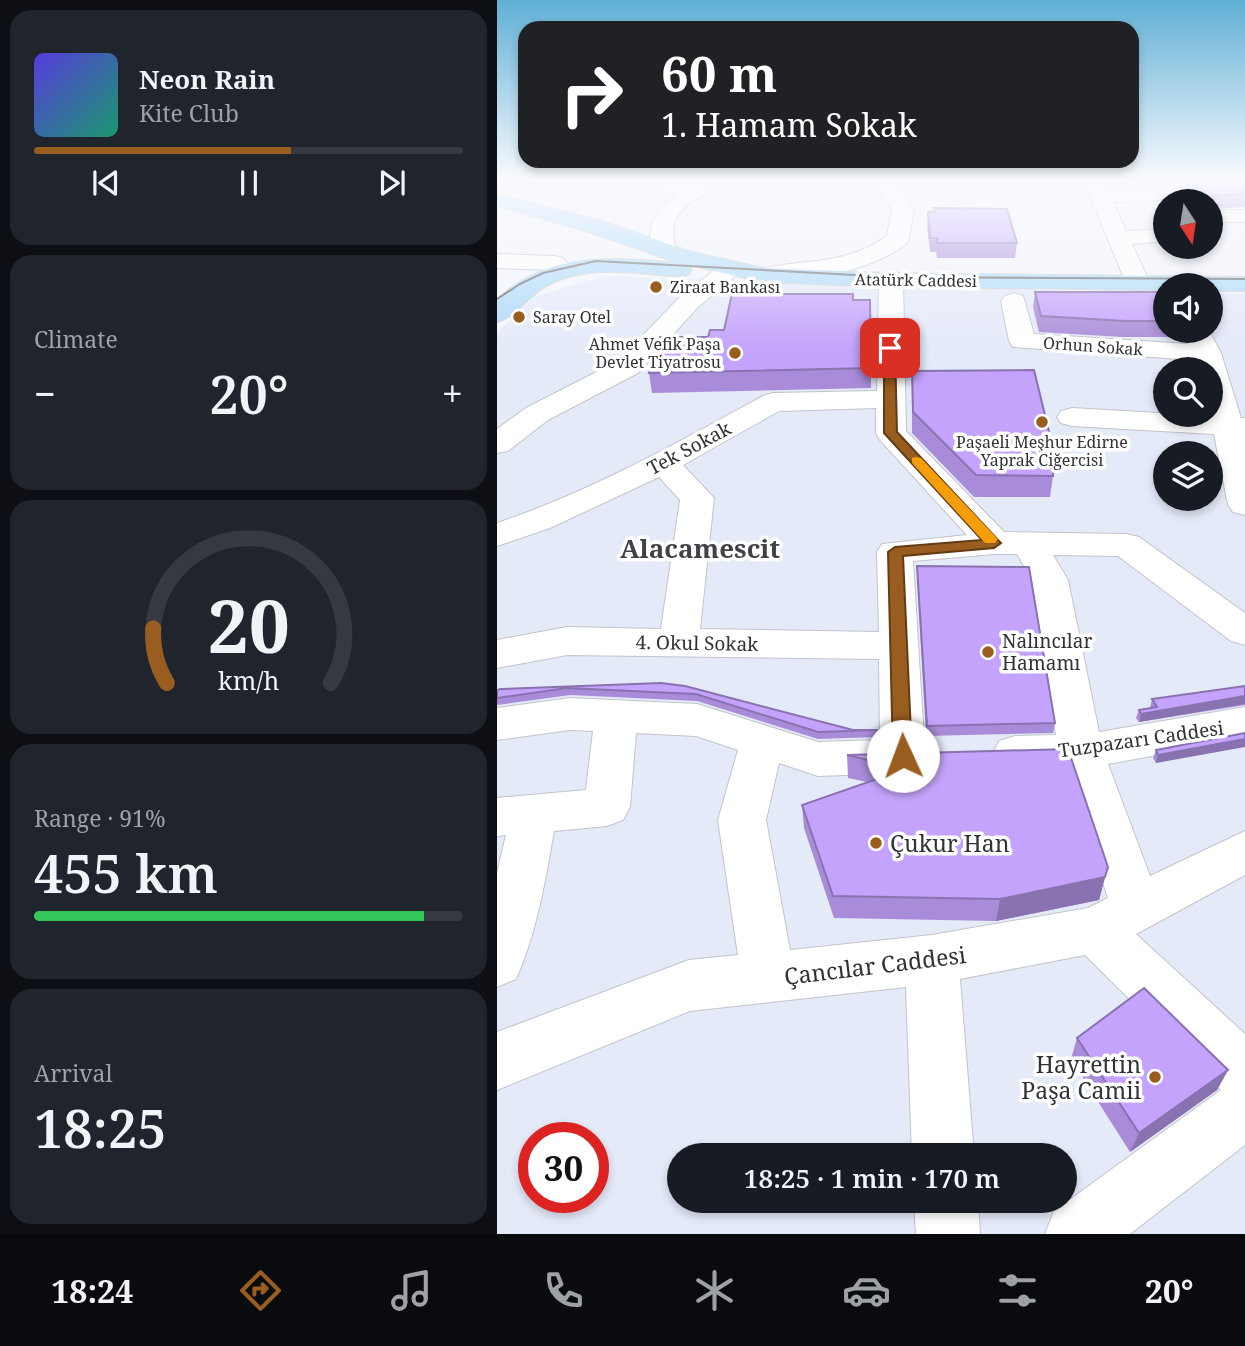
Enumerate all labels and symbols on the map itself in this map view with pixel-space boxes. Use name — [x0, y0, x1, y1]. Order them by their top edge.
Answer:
north arrow — [1153, 189, 1223, 259]
street label: Atatürk Caddesi — [855, 268, 977, 292]
place label: Ziraat Bankası — [670, 276, 780, 298]
marker: Ziraat Bankası — [648, 279, 664, 295]
place label: Saray Otel — [533, 306, 611, 328]
marker: Saray Otel — [511, 309, 527, 325]
pin — [860, 318, 920, 378]
street label: Orhun Sokak — [1042, 332, 1144, 361]
place label: Ahmet Vefik Paşa Devlet Tiyatrosu — [589, 333, 721, 373]
marker: Ahmet Vefik Paşa Devlet Tiyatrosu — [727, 345, 743, 361]
marker: Paşaeli Meşhur Edirne Yaprak Ciğercisi — [1034, 414, 1050, 430]
street label: Tek Sokak — [643, 415, 736, 481]
place label: Paşaeli Meşhur Edirne Yaprak Ciğercisi — [956, 431, 1128, 471]
district label: Alacamescit — [620, 530, 780, 566]
place label: Nalıncılar Hamamı — [1002, 628, 1092, 676]
street label: 4. Okul Sokak — [635, 629, 759, 657]
marker: Nalıncılar Hamamı — [980, 644, 996, 660]
street label: Tuzpazarı Caddesi — [1057, 715, 1225, 763]
position arrow — [866, 719, 940, 793]
place label: Çukur Han — [890, 827, 1010, 859]
marker: Çukur Han — [868, 835, 884, 851]
street label: Çancılar Caddesi — [782, 938, 968, 992]
place label: Hayrettin Paşa Camii — [1021, 1048, 1142, 1106]
marker: Hayrettin Paşa Camii — [1147, 1069, 1163, 1085]
speed limit sign: 30 — [518, 1122, 609, 1213]

